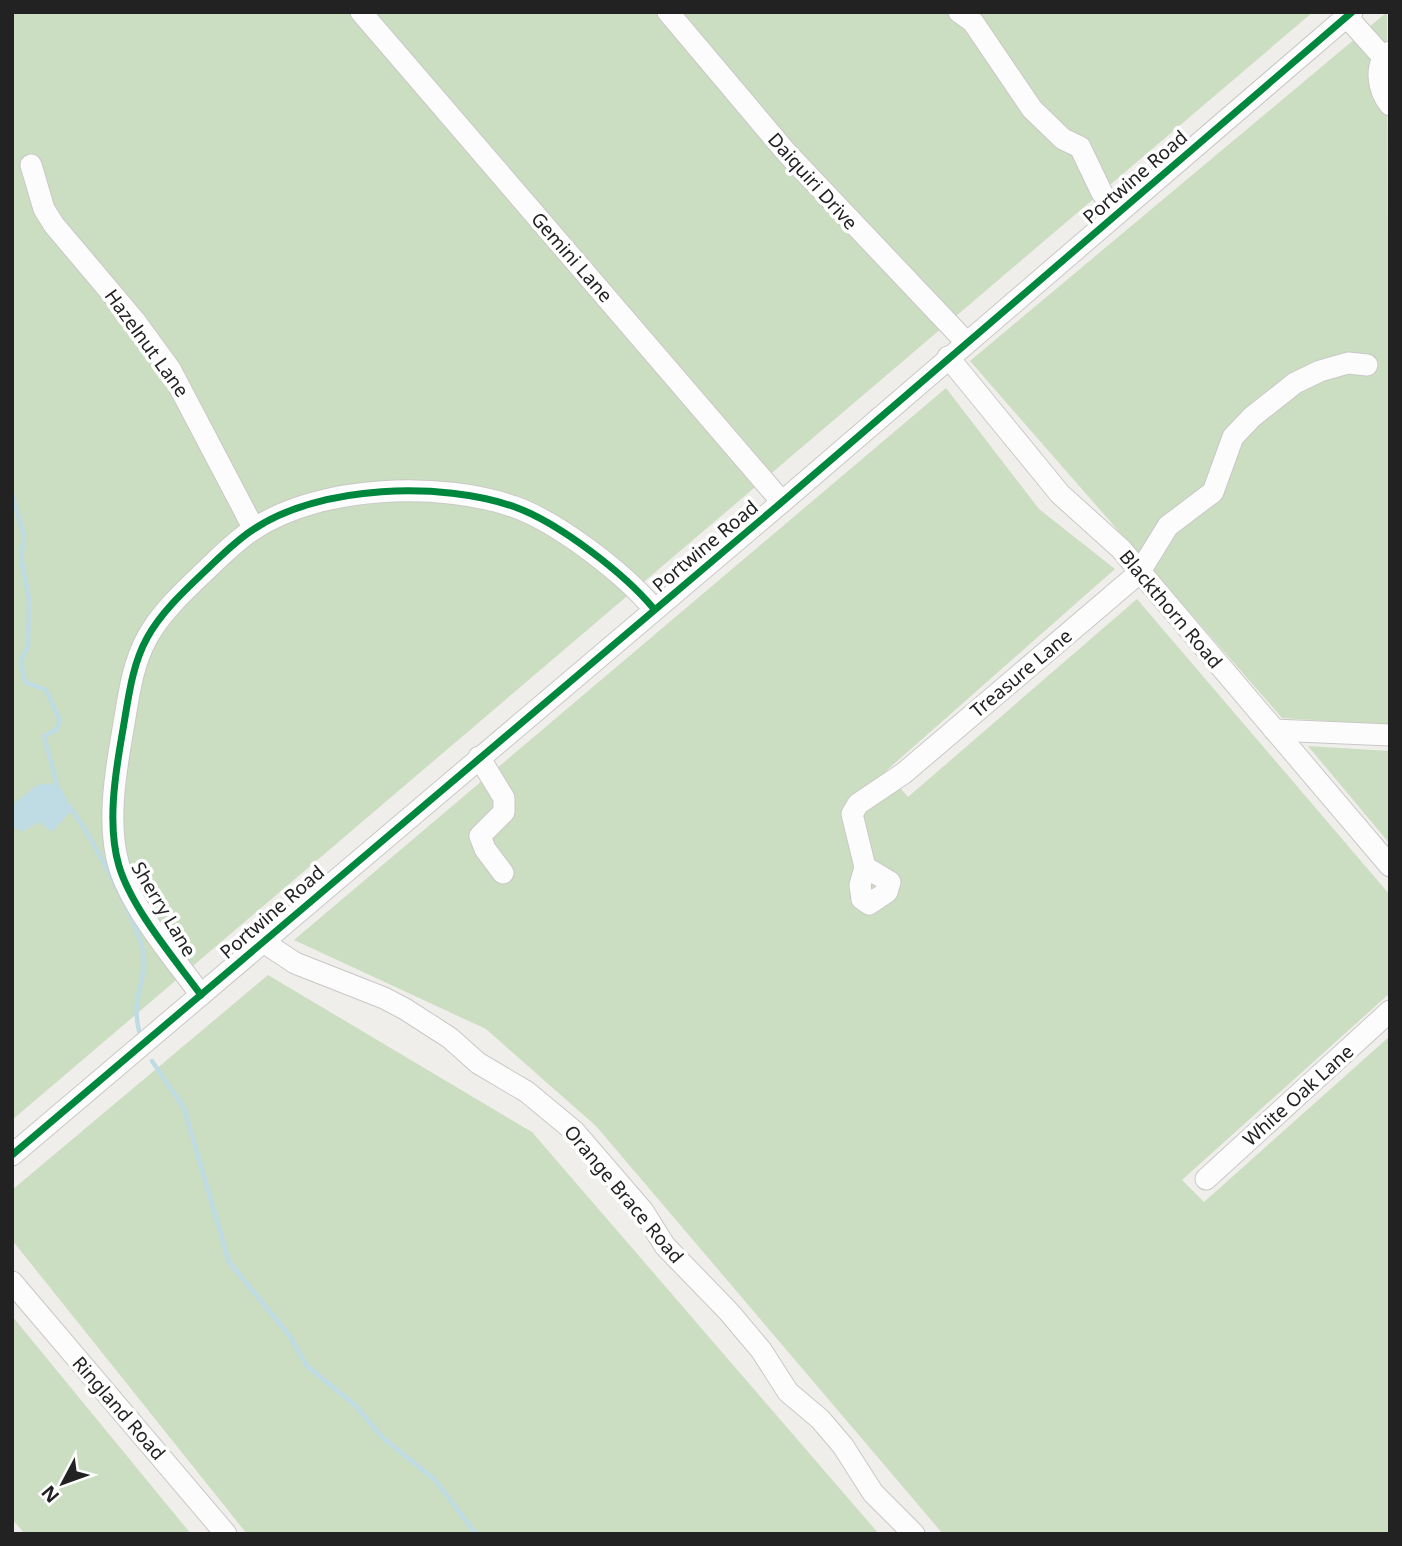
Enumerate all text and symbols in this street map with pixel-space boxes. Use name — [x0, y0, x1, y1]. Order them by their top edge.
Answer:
street label: Portwine Road — [1077, 124, 1193, 230]
street label: Daiquiri Drive — [762, 127, 864, 235]
street label: Gemini Lane — [525, 206, 619, 308]
street label: Hazelnut Lane — [99, 284, 195, 402]
street label: Portwine Road — [647, 494, 763, 598]
street label: Blackthorn Road — [1114, 544, 1228, 674]
street label: Treasure Lane — [965, 623, 1077, 723]
street label: Sherry Lane — [125, 857, 203, 961]
street label: Portwine Road — [214, 859, 330, 965]
street label: White Oak Lane — [1237, 1038, 1359, 1152]
street label: Orange Brace Road — [558, 1119, 690, 1269]
street label: Ringland Road — [67, 1351, 171, 1465]
north arrow — [28, 1448, 98, 1518]
text: N — [35, 1480, 65, 1509]

